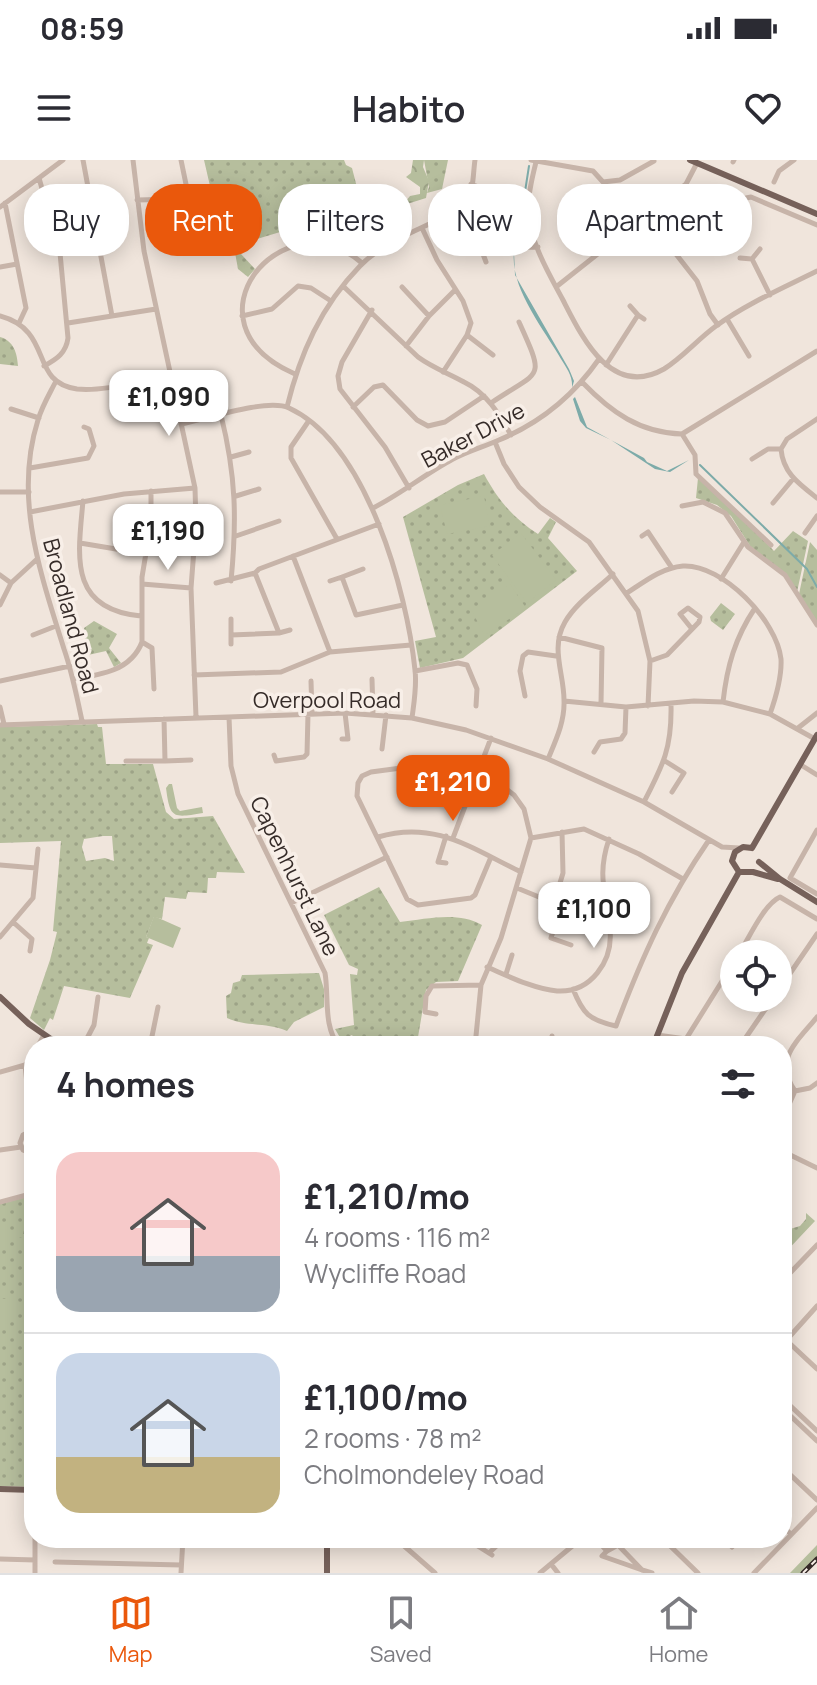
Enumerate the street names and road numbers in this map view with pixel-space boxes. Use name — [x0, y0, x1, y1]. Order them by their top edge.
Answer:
street label: Baker Drive — [416, 395, 530, 475]
street label: Broadland Road — [36, 535, 106, 697]
street label: Overpool Road — [253, 685, 401, 715]
street label: Capenhurst Lane — [243, 791, 347, 961]

